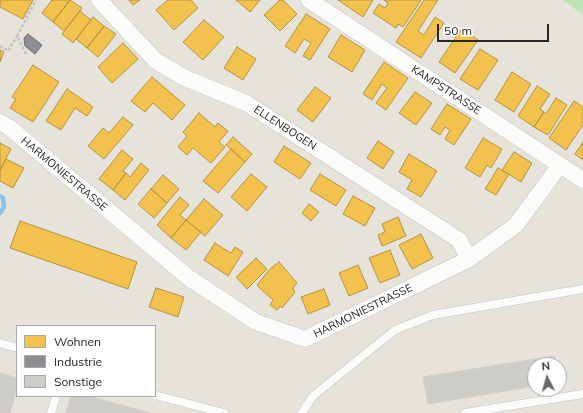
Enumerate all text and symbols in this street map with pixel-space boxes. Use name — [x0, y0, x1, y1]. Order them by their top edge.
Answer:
scale bar — [439, 16, 551, 42]
text: 50 m — [444, 23, 472, 38]
street label: KAMPSTRASSE — [409, 63, 483, 117]
street label: ELLENBOGEN — [251, 103, 319, 153]
street label: HARMONIESTRASSE — [18, 134, 110, 214]
street label: HARMONIESTRASSE — [311, 281, 415, 341]
legend — [16, 325, 156, 397]
text: Wohnen — [54, 334, 101, 349]
text: Industrie — [54, 354, 102, 369]
north arrow — [527, 357, 567, 397]
text: N — [541, 359, 551, 373]
text: Sonstige — [54, 374, 102, 389]

